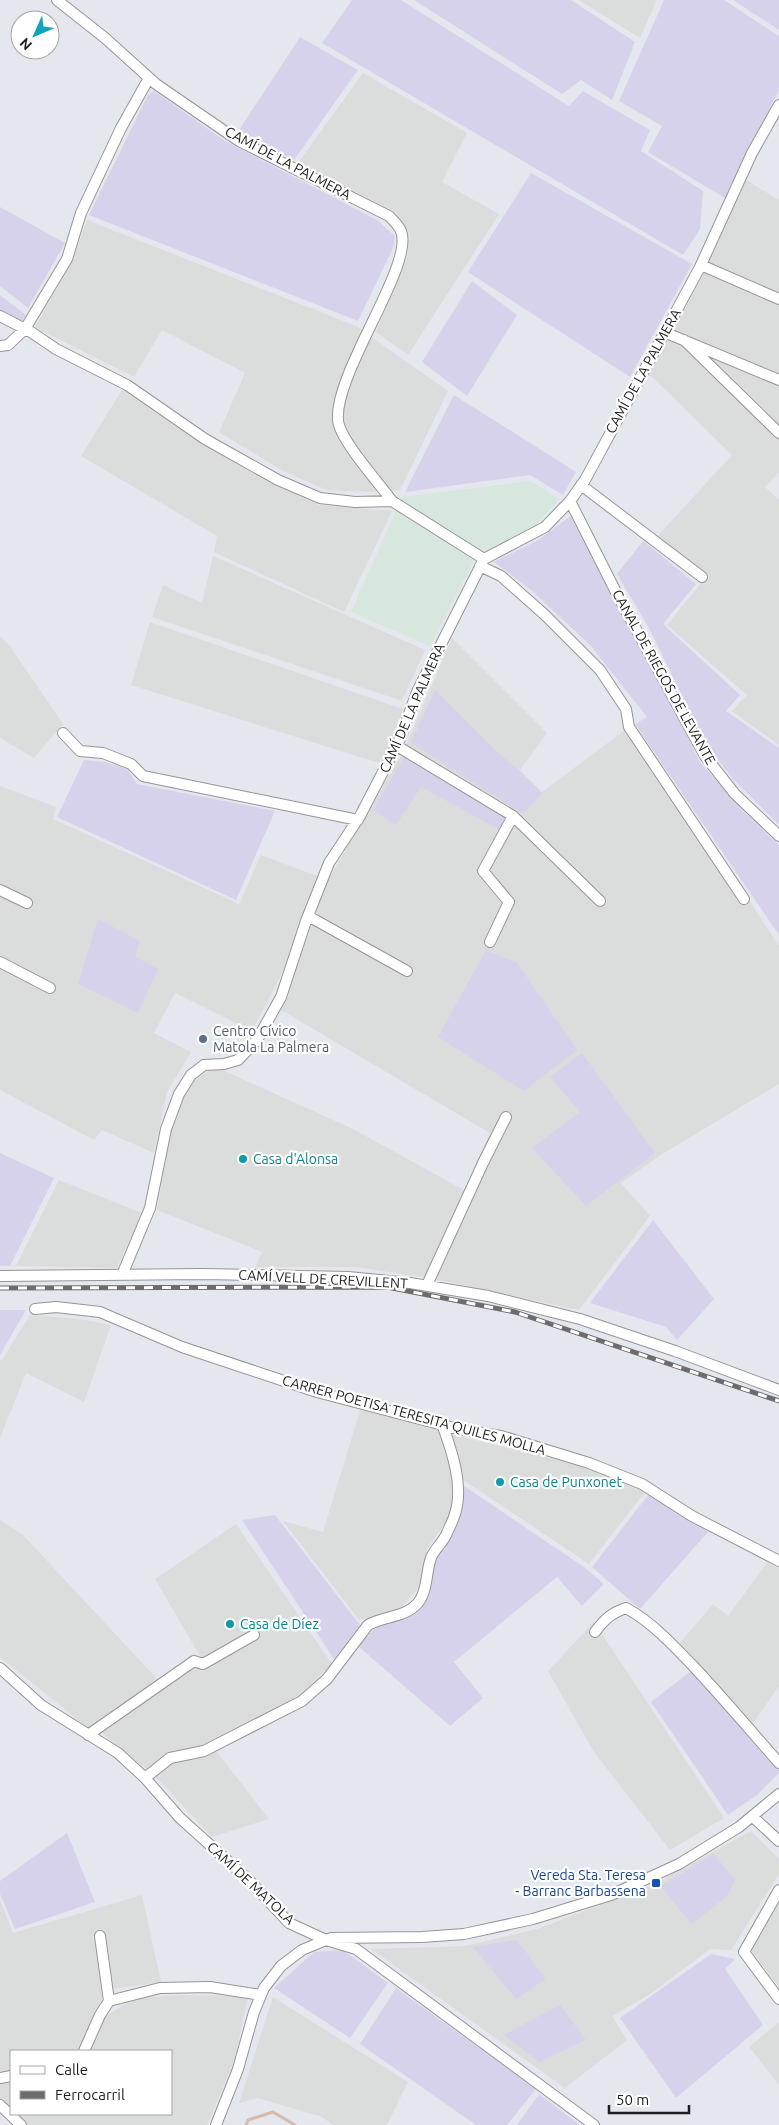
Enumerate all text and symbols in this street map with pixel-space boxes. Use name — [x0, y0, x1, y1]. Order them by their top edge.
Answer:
north arrow — [10, 10, 60, 60]
text: N — [16, 35, 35, 54]
street label: CAMÍ DE LA PALMERA — [222, 122, 354, 203]
street label: CAMÍ DE LA PALMERA — [601, 305, 684, 436]
street label: CANAL DE RIEGOS DE LEVANTE — [609, 587, 719, 768]
street label: CAMÍ DE LA PALMERA — [375, 640, 448, 775]
place label: Centro Cívico Matola La Palmera — [213, 1023, 329, 1055]
marker: Centro Cívico Matola La Palmera — [197, 1033, 209, 1045]
place label: Casa d'Alonsa — [253, 1151, 338, 1167]
marker: Casa d'Alonsa — [237, 1153, 249, 1165]
street label: CAMÍ VELL DE CREVILLENT — [238, 1266, 408, 1291]
street label: CARRER POETISA TERESITA QUILES MOLLA — [280, 1372, 548, 1458]
place label: Casa de Punxonet — [510, 1474, 623, 1490]
marker: Casa de Punxonet — [494, 1476, 506, 1488]
place label: Casa de Díez — [240, 1616, 319, 1632]
marker: Casa de Díez — [224, 1618, 236, 1630]
street label: CAMÍ DE MATOLA — [204, 1838, 299, 1928]
place label: Vereda Sta. Teresa - Barranc Barbassena — [515, 1867, 646, 1899]
marker: Vereda Sta. Teresa - Barranc Barbassena — [650, 1877, 662, 1889]
legend — [10, 2050, 172, 2115]
text: Calle — [55, 2061, 88, 2078]
scale bar — [609, 2082, 689, 2114]
text: Ferrocarril — [55, 2086, 125, 2103]
text: 50 m — [616, 2091, 649, 2108]

